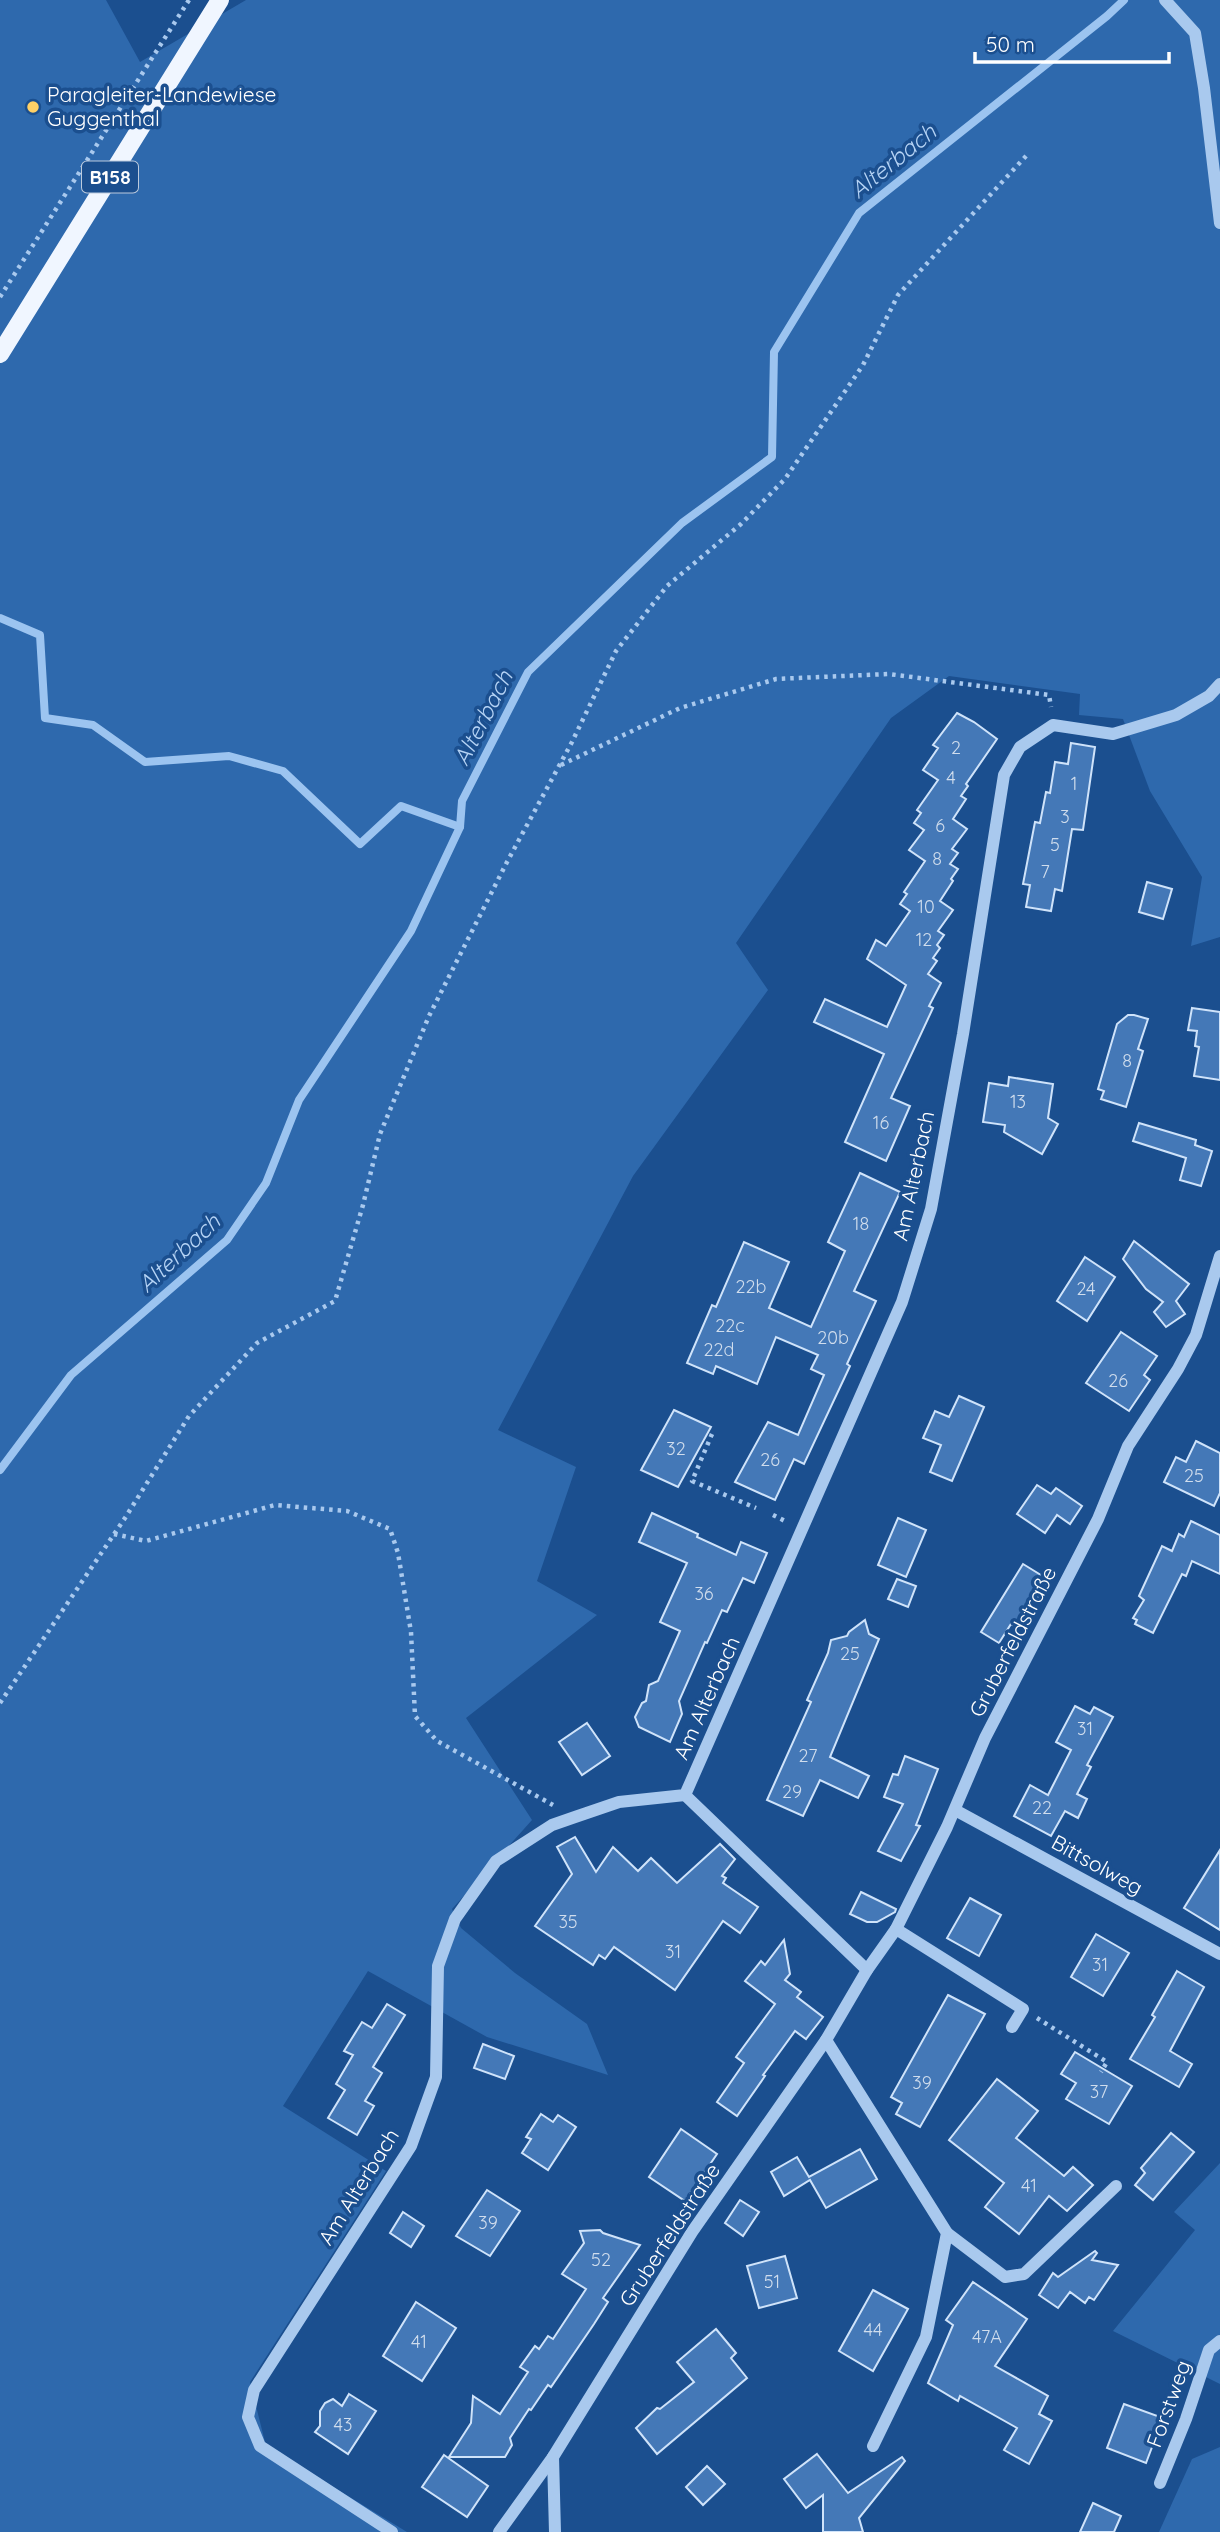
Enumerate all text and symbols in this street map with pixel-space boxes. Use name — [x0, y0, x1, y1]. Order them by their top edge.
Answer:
scale bar — [975, 21, 1169, 65]
text: 50 m — [986, 31, 1035, 57]
place label: Paragleiter-Landewiese Guggenthal — [47, 81, 276, 131]
marker: Paragleiter-Landewiese Guggenthal — [25, 99, 41, 115]
water label: Alterbach — [844, 117, 942, 204]
road number: B158 — [82, 162, 138, 192]
water label: Alterbach — [446, 665, 519, 770]
house number: 2 — [951, 736, 961, 759]
house number: 4 — [946, 766, 956, 789]
house number: 1 — [1071, 772, 1077, 795]
house number: 3 — [1060, 805, 1070, 828]
house number: 6 — [935, 814, 945, 837]
house number: 5 — [1050, 833, 1060, 856]
house number: 8 — [932, 847, 942, 870]
house number: 7 — [1040, 860, 1050, 883]
house number: 10 — [917, 895, 935, 918]
house number: 12 — [916, 928, 932, 951]
house number: 8 — [1122, 1049, 1132, 1072]
house number: 13 — [1010, 1090, 1026, 1113]
street label: Am Alterbach — [887, 1109, 939, 1243]
house number: 16 — [873, 1111, 889, 1134]
water label: Alterbach — [131, 1206, 227, 1298]
house number: 18 — [853, 1212, 869, 1235]
house number: 22b — [736, 1275, 767, 1298]
house number: 24 — [1076, 1277, 1096, 1300]
house number: 22c — [715, 1314, 745, 1337]
house number: 20b — [817, 1326, 849, 1349]
house number: 22d — [704, 1338, 734, 1361]
house number: 26 — [1108, 1369, 1128, 1392]
house number: 32 — [666, 1437, 686, 1460]
house number: 26 — [760, 1448, 780, 1471]
house number: 25 — [1184, 1464, 1204, 1487]
street label: Gruberfeldstraße — [963, 1562, 1061, 1721]
house number: 36 — [694, 1582, 714, 1605]
street label: Am Alterbach — [667, 1632, 745, 1763]
house number: 25 — [840, 1642, 860, 1665]
house number: 31 — [1077, 1717, 1093, 1740]
house number: 27 — [799, 1744, 817, 1767]
house number: 29 — [782, 1780, 802, 1803]
house number: 22 — [1032, 1796, 1052, 1819]
street label: Bittsolweg — [1047, 1828, 1148, 1900]
house number: 35 — [558, 1910, 578, 1933]
house number: 31 — [665, 1940, 681, 1963]
house number: 31 — [1092, 1953, 1108, 1976]
house number: 39 — [912, 2071, 932, 2094]
house number: 37 — [1090, 2080, 1108, 2103]
street label: Am Alterbach — [312, 2124, 404, 2249]
street label: Gruberfeldstraße — [613, 2158, 725, 2311]
house number: 41 — [1021, 2174, 1037, 2197]
house number: 39 — [478, 2211, 498, 2234]
house number: 52 — [591, 2248, 611, 2271]
house number: 51 — [764, 2270, 780, 2293]
house number: 44 — [864, 2318, 882, 2341]
house number: 47A — [972, 2325, 1002, 2348]
house number: 41 — [411, 2330, 427, 2353]
street label: Forstweg — [1140, 2357, 1196, 2451]
house number: 43 — [334, 2413, 352, 2436]

